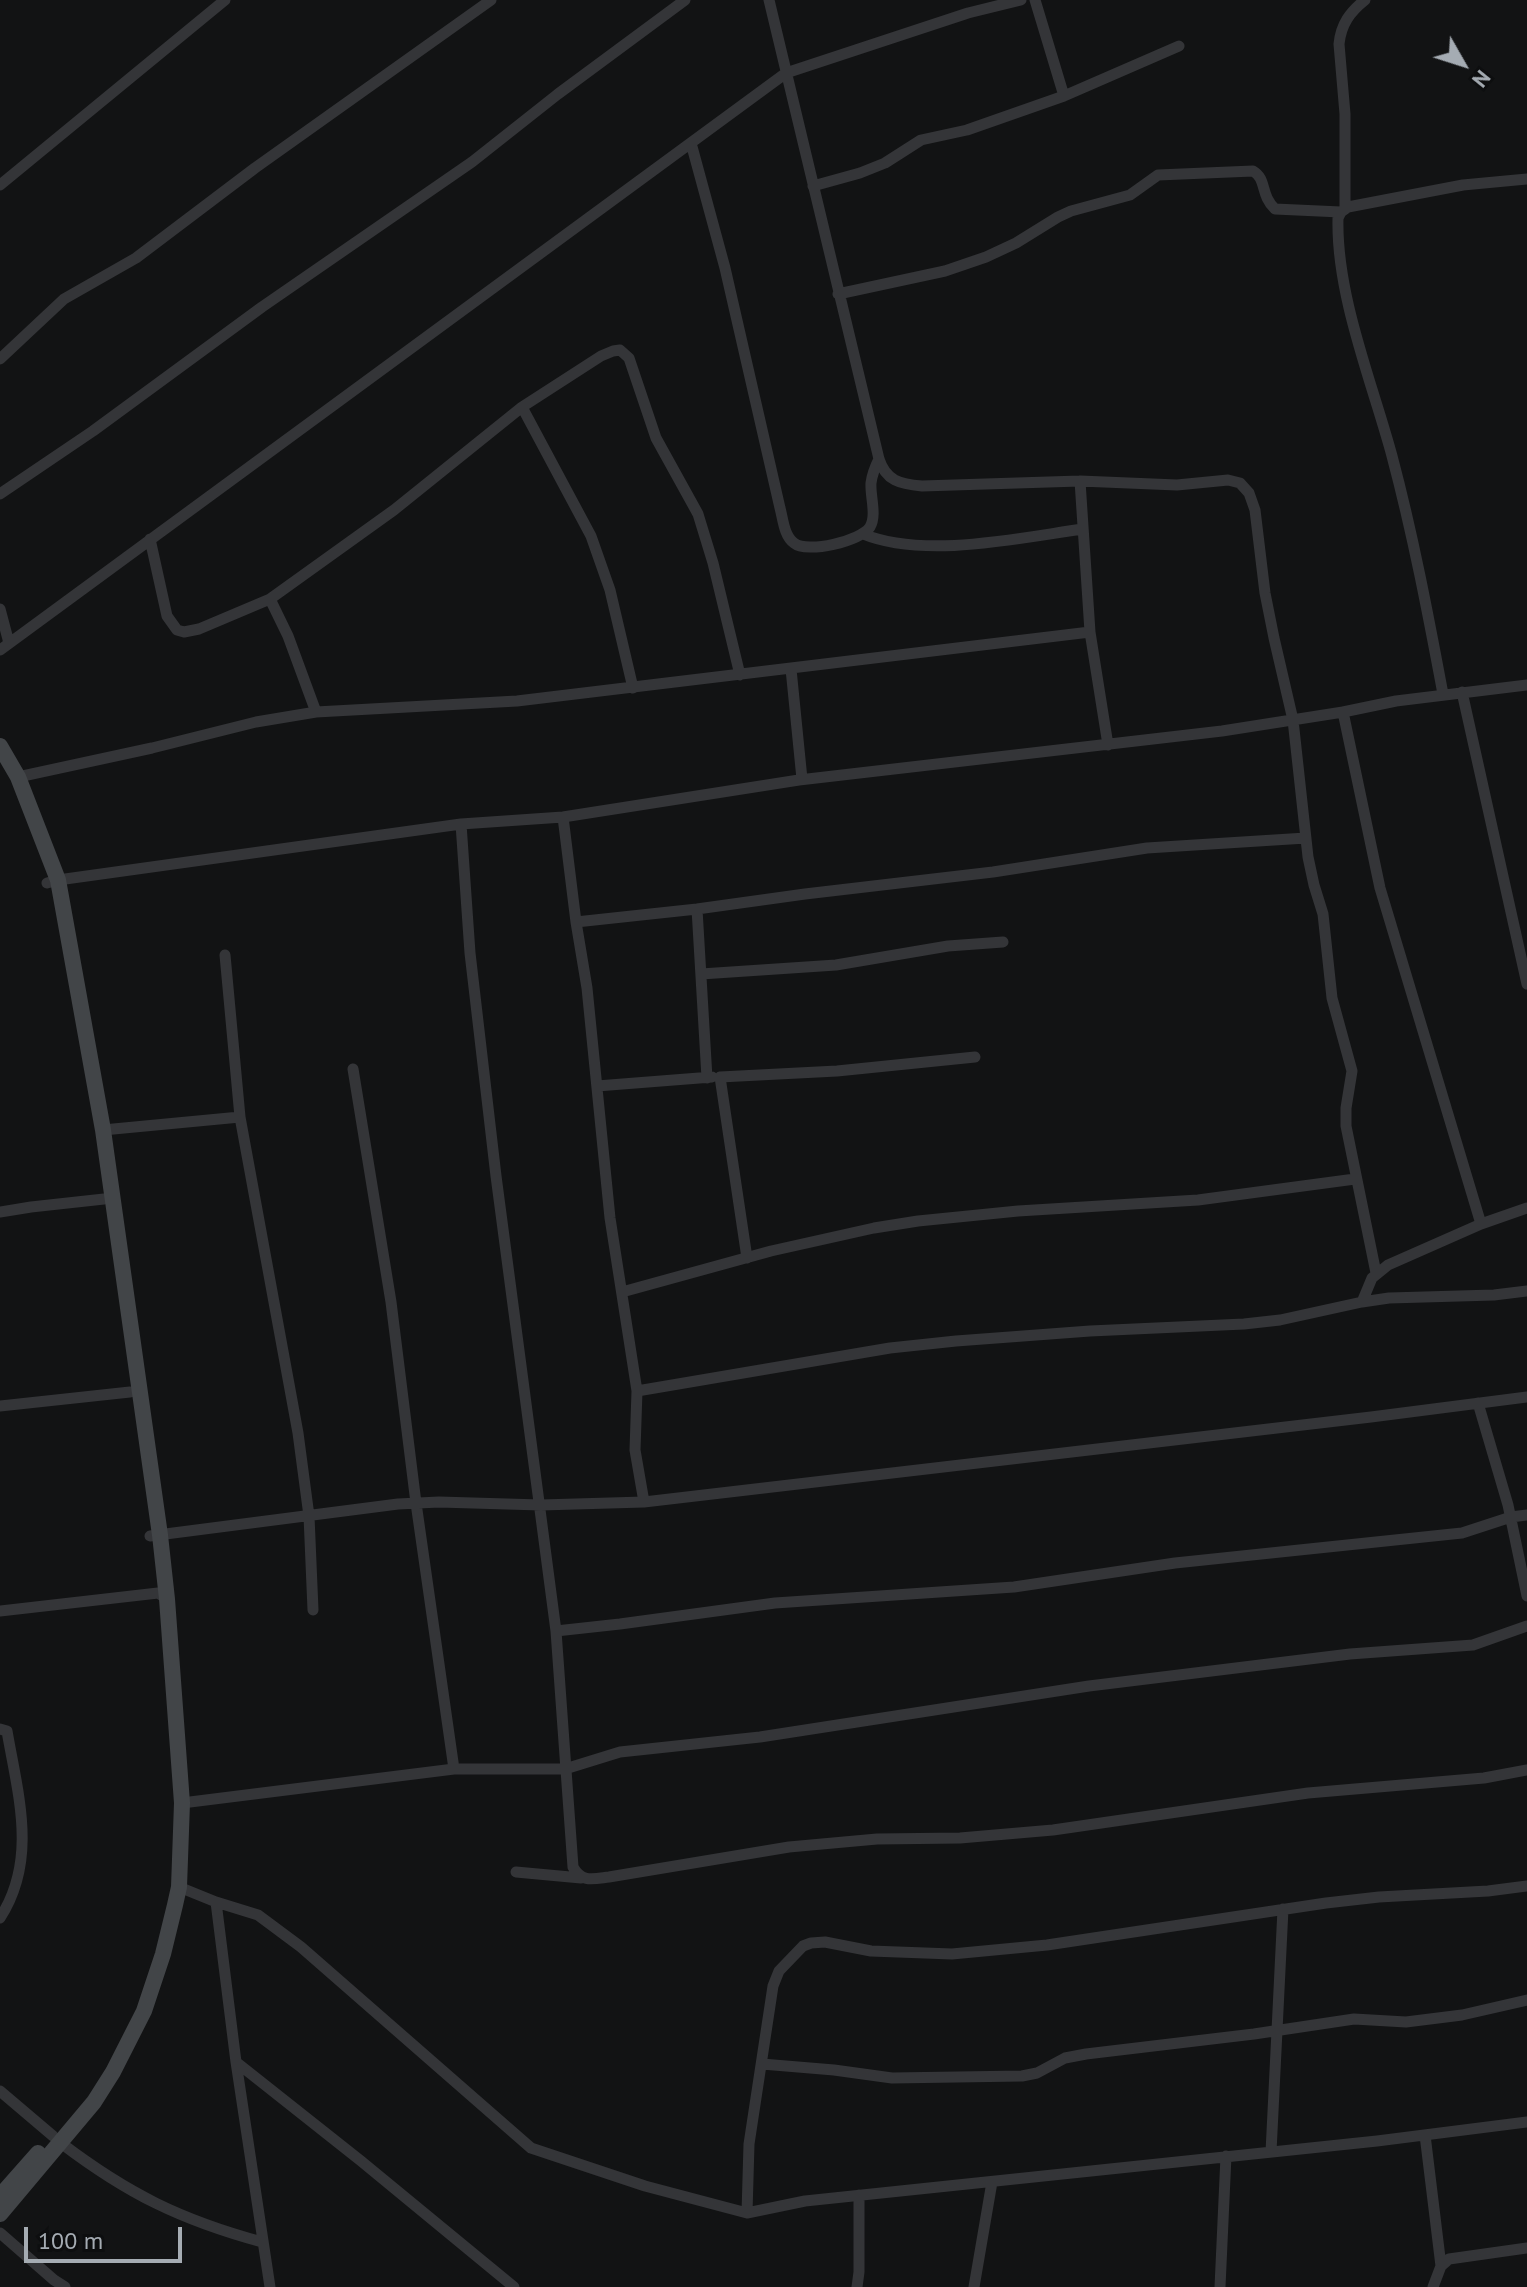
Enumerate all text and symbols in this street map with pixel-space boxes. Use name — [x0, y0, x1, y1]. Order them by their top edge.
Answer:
north arrow — [1423, 24, 1503, 104]
text: N — [1466, 65, 1497, 94]
scale bar — [28, 2211, 186, 2261]
text: 100 m — [38, 2225, 103, 2256]

